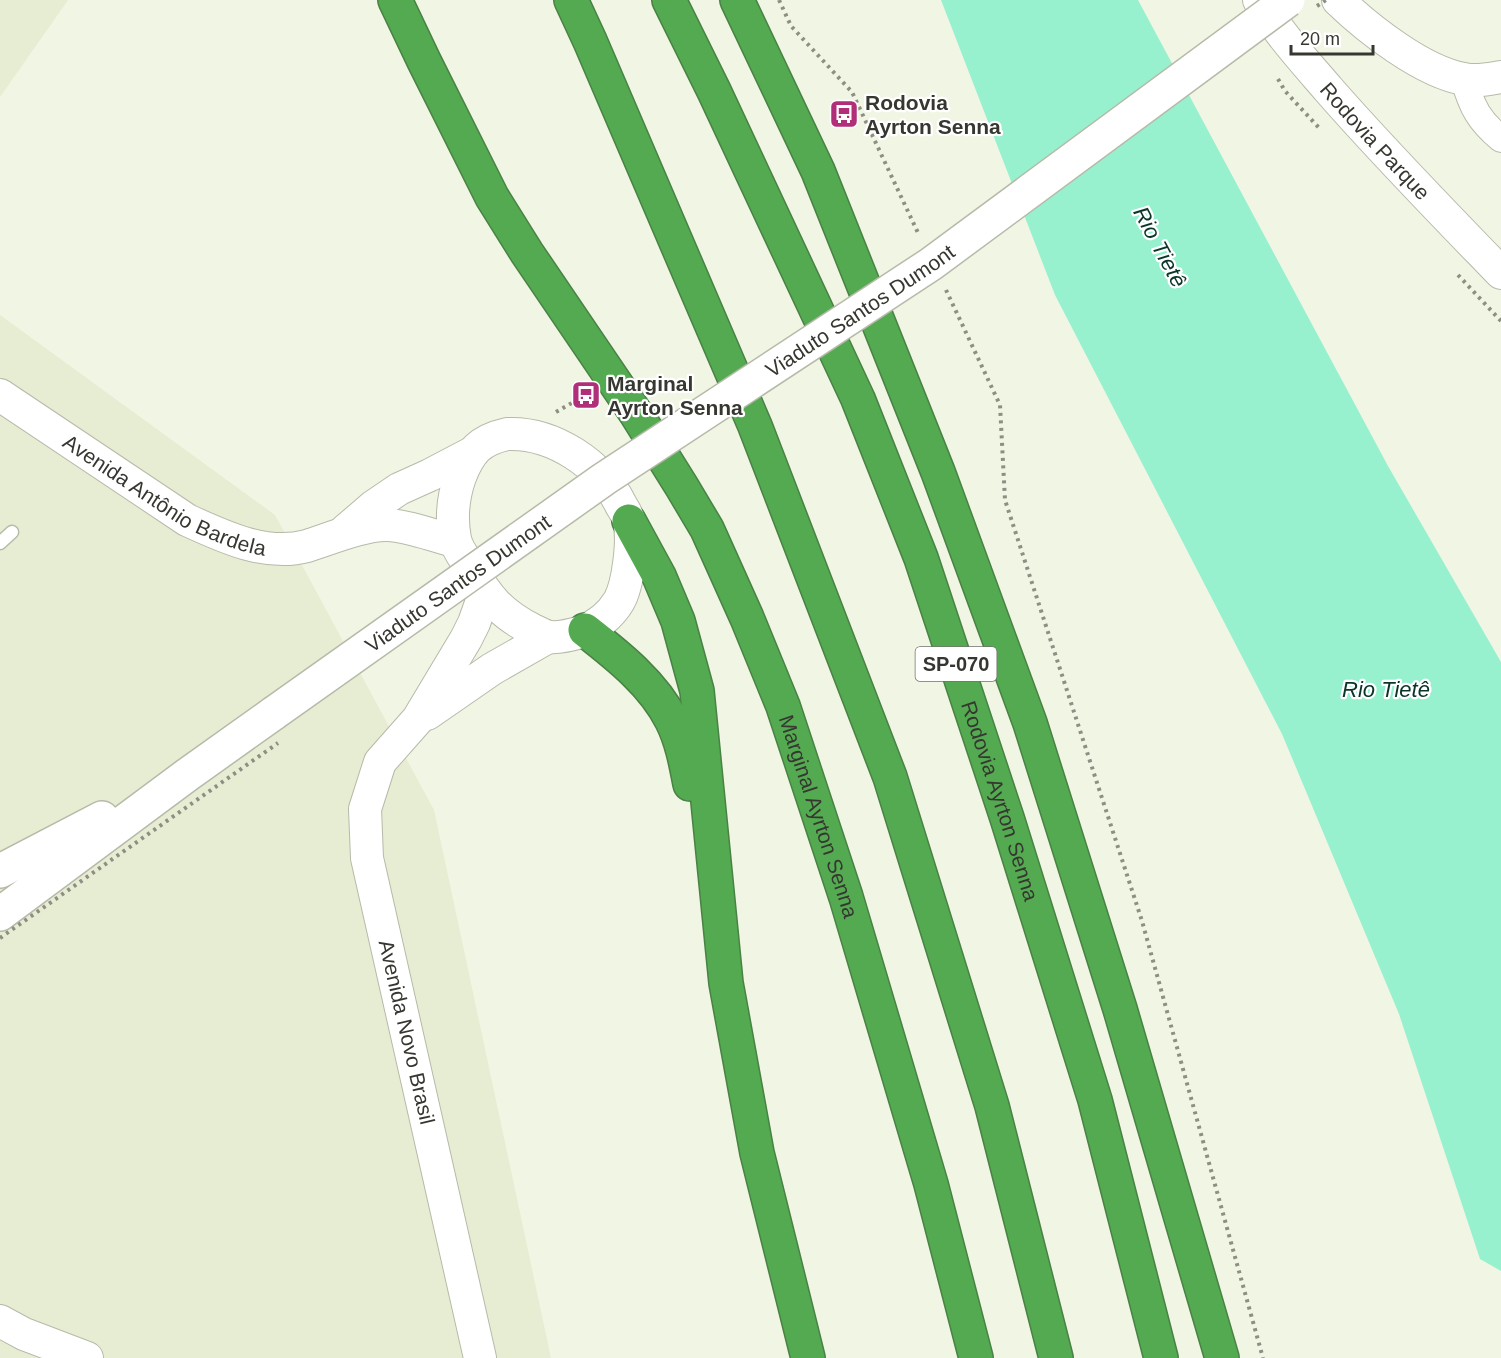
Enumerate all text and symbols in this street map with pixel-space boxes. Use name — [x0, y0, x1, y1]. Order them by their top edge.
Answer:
scale bar — [1291, 18, 1374, 56]
text: 20 m — [1300, 29, 1340, 49]
street label: Rodovia Parque — [1316, 78, 1435, 204]
place label: Rodovia Ayrton Senna — [865, 91, 1001, 138]
bus stop icon: Rodovia Ayrton Senna — [828, 98, 860, 130]
water label: Rio Tietê — [1128, 202, 1192, 292]
street label: Viaduto Santos Dumont — [761, 239, 959, 381]
place label: Marginal Ayrton Senna — [607, 372, 743, 419]
bus stop icon: Marginal Ayrton Senna — [570, 379, 602, 411]
street label: Avenida Antônio Bardela — [59, 429, 268, 559]
street label: Viaduto Santos Dumont — [361, 509, 555, 656]
road number: SP-070 — [916, 647, 996, 681]
water label: Rio Tietê — [1342, 677, 1430, 702]
street label: Rodovia Ayrton Senna — [958, 698, 1044, 904]
street label: Marginal Ayrton Senna — [775, 712, 863, 921]
street label: Avenida Novo Brasil — [375, 937, 439, 1127]

